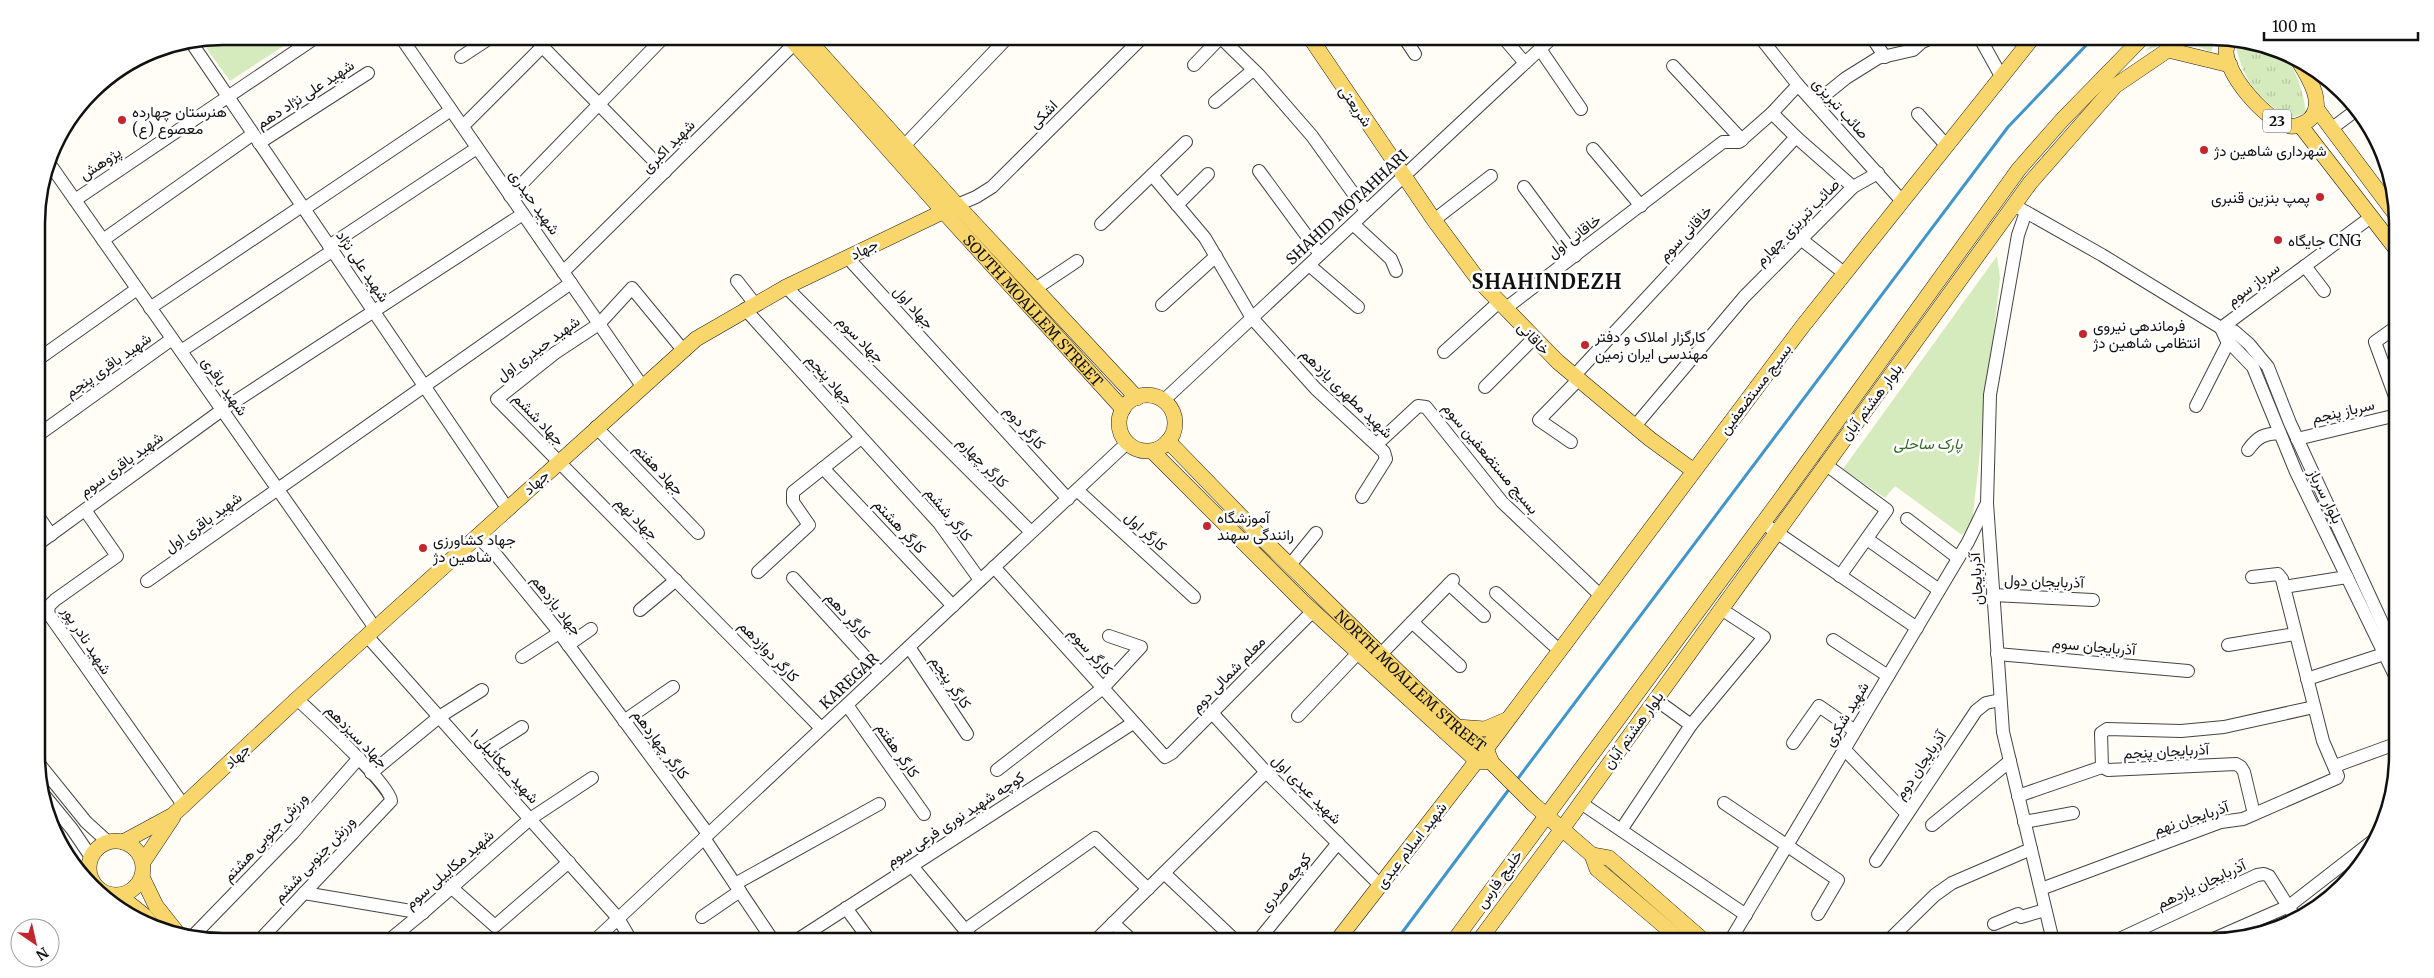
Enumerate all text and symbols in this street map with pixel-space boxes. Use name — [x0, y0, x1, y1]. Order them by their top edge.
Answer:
scale bar — [2264, 10, 2418, 42]
text: 100 m — [2272, 17, 2316, 36]
street label: شهید علی نژاد دهم — [252, 55, 358, 134]
street label: صائب تبریزی — [1808, 74, 1873, 143]
street label: شریعتی — [1334, 82, 1377, 131]
street label: اشکی — [1025, 96, 1062, 133]
place label: هنرستان چهارده معصوع (ع) — [132, 102, 227, 140]
road number: 23 — [2263, 110, 2291, 132]
marker: هنرستان چهارده معصوع (ع) — [116, 114, 128, 126]
street label: شهید اکبری — [637, 115, 700, 177]
place label: شهرداری شاهین دژ — [2213, 141, 2327, 161]
street label: پژوهش — [75, 142, 125, 185]
marker: شهرداری شاهین دژ — [2198, 144, 2210, 156]
street label: SHAHID MOTAHHARI — [1282, 145, 1412, 269]
street label: شهید حیدری — [505, 166, 565, 239]
street label: صائب تبریزی چهارم — [1751, 175, 1844, 270]
place label: پمپ بنزین قنبری — [2211, 188, 2310, 208]
marker: پمپ بنزین قنبری — [2314, 191, 2326, 203]
street label: خاقانی سوم — [1654, 201, 1716, 266]
street label: خاقانی اول — [1544, 210, 1605, 263]
street label: شهید علی نژاد — [331, 227, 394, 306]
street label: SOUTH MOALLEM STREET — [959, 230, 1108, 391]
place label: جایگاه CNG — [2288, 231, 2361, 250]
street label: جهاد — [847, 234, 881, 264]
marker: جایگاه CNG — [2272, 234, 2284, 246]
street label: سرباز سوم — [2223, 258, 2284, 311]
district label: SHAHINDEZH — [1472, 269, 1622, 294]
street label: جهاد اول — [890, 281, 938, 333]
street label: شهید حیدری اول — [492, 311, 584, 386]
street label: جهاد سوم — [833, 311, 889, 367]
place label: فرماندهی نیروی انتظامی شاهین دژ — [2092, 316, 2201, 353]
street label: خاقانی — [1513, 317, 1554, 359]
place label: کارگزار املاک و دفتر مهندسی ایران زمین — [1594, 327, 1708, 364]
street label: شهید باقری پنجم — [61, 328, 155, 403]
marker: فرماندهی نیروی انتظامی شاهین دژ — [2077, 328, 2089, 340]
marker: کارگزار املاک و دفتر مهندسی ایران زمین — [1579, 339, 1591, 351]
street label: بسیج مستضعفین — [1715, 340, 1797, 439]
street label: شهید مطهری یازدهم — [1296, 344, 1397, 443]
street label: جهاد پنجم — [802, 350, 858, 409]
street label: شهید باقری — [197, 353, 252, 420]
street label: بلوار هشتم آبان — [1836, 360, 1907, 445]
street label: جهاد ششم — [508, 389, 569, 450]
street label: سرباز پنجم — [2310, 395, 2377, 428]
street label: بسیج مستضعفین سوم — [1437, 398, 1543, 519]
street label: کارگر دوم — [999, 401, 1050, 454]
street label: شهید باقری سوم — [75, 427, 167, 502]
street label: کارگر چهارم — [953, 432, 1013, 493]
park label: پارک ساحلی — [1893, 434, 1963, 454]
street label: جهاد هفتم — [629, 439, 688, 500]
street label: جهاد — [519, 465, 553, 499]
street label: بلوار سرباز — [2304, 465, 2347, 527]
street label: کارگر ششم — [921, 483, 977, 546]
street label: شهید باقری اول — [161, 487, 246, 557]
street label: جهاد نهم — [611, 492, 663, 544]
street label: کارگر هشتم — [869, 495, 930, 558]
street label: کارگر اول — [1121, 507, 1171, 555]
place label: آموزشگاه رانندگی سهند — [1217, 508, 1294, 545]
marker: آموزشگاه رانندگی سهند — [1201, 520, 1213, 532]
place label: جهاد کشاورزى شاهین دژ — [432, 530, 516, 567]
marker: جهاد کشاورزى شاهین دژ — [417, 542, 429, 554]
street label: آذربایجان — [1965, 551, 1987, 606]
street label: آذربایجان دول — [2004, 570, 2086, 592]
street label: جهاد یازدهم — [527, 571, 587, 640]
street label: کارگر دهم — [821, 588, 875, 643]
street label: شهید نادر پور — [57, 601, 116, 678]
street label: NORTH MOALLEM STREET — [1331, 605, 1490, 756]
street label: کارگر دوازدهم — [734, 616, 803, 687]
street label: کارگر سوم — [1064, 623, 1118, 680]
street label: معلم شمالی دوم — [1187, 632, 1270, 717]
street label: آذربایجان سوم — [2051, 633, 2138, 660]
street label: KAREGAR — [816, 649, 883, 713]
street label: کارگر پنجم — [926, 652, 976, 713]
street label: شهید شکری — [1819, 678, 1874, 750]
street label: بلوار هشتم آبان — [1598, 687, 1668, 773]
street label: جهاد سیزدهم — [321, 700, 392, 773]
street label: کارگر چهاردهم — [628, 705, 694, 784]
street label: کارگر هفتم — [871, 719, 924, 782]
street label: شهید میکائیلی ۱ — [466, 725, 544, 808]
street label: آذربایجان دوم — [1890, 726, 1952, 804]
street label: جهاد — [220, 739, 254, 773]
street label: آذربایجان پنجم — [2123, 739, 2211, 764]
street label: شهید عبدی اول — [1267, 750, 1346, 829]
street label: کوچه شهید نوری فرعی سوم — [882, 767, 1029, 872]
street label: ورزش جنوبی هشتم — [219, 788, 312, 886]
street label: آذربایجان نهم — [2151, 797, 2233, 840]
street label: شهید اسلام عبدی — [1371, 798, 1452, 893]
street label: ورزش جنوبی ششم — [269, 812, 360, 907]
street label: شهید مکاییلی سوم — [401, 825, 498, 914]
street label: خلیج فارس — [1471, 846, 1528, 913]
street label: کوچه صدری — [1255, 848, 1316, 916]
street label: آذربایجان یازدهم — [2153, 854, 2250, 914]
north arrow — [10, 918, 60, 968]
text: N — [33, 943, 52, 964]

